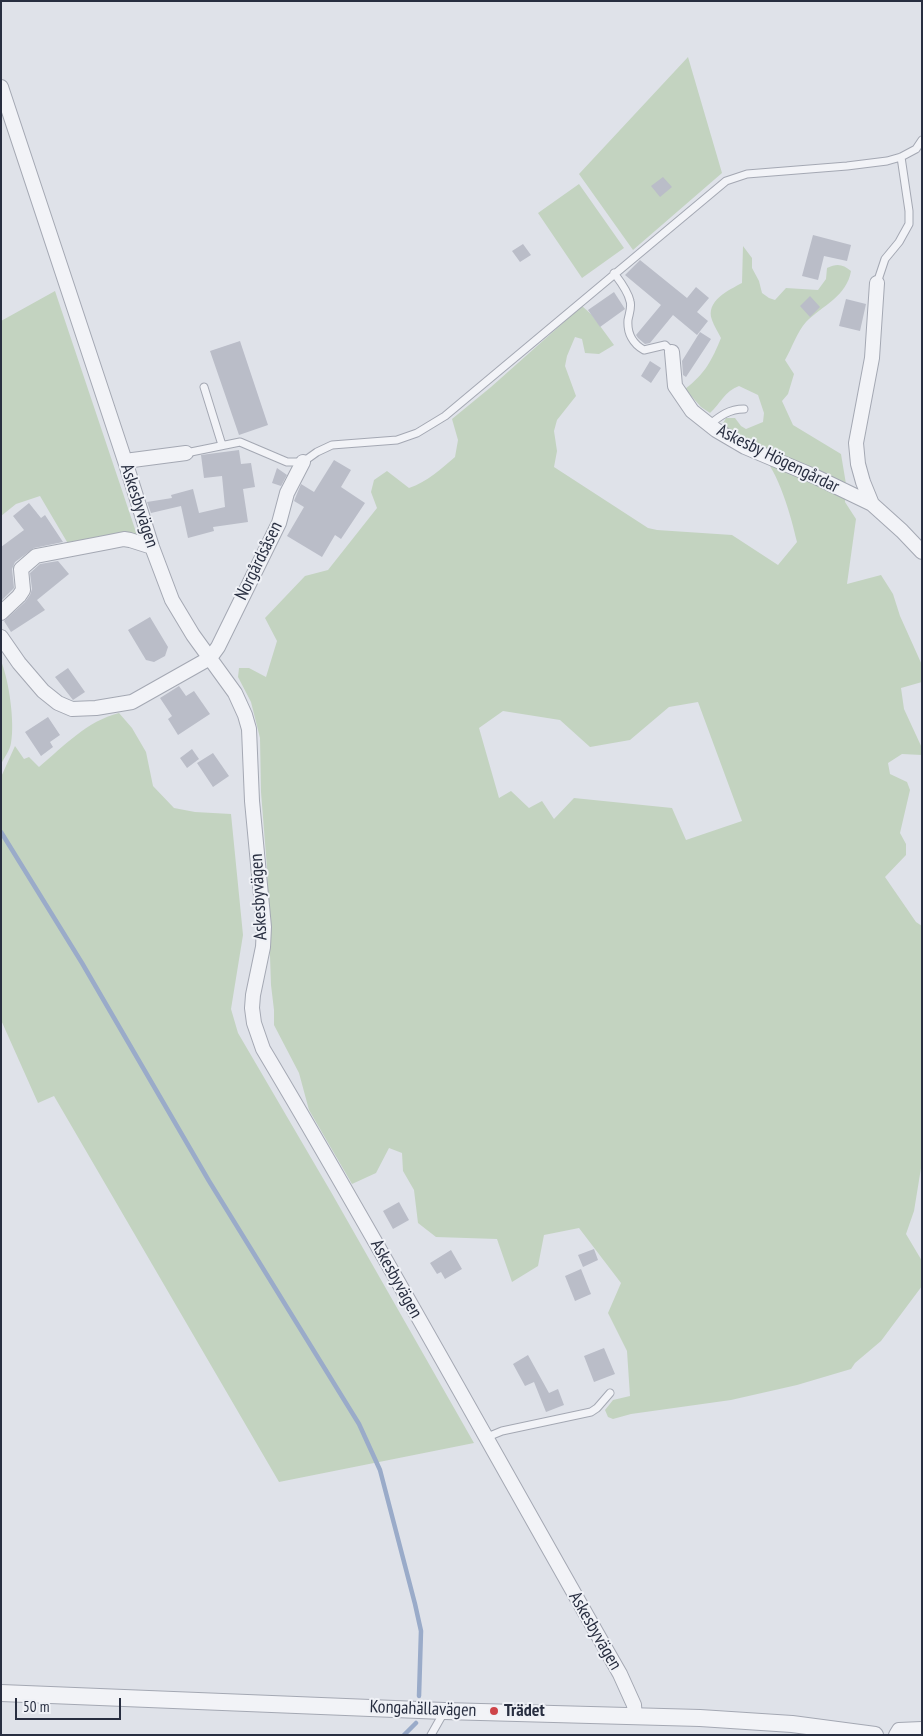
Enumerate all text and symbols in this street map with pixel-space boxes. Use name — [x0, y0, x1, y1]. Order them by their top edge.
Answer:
street label: Askesby Högengårdar — [713, 420, 843, 498]
street label: Askesbyvägen — [115, 461, 163, 551]
street label: Norgårdsåsen — [231, 518, 287, 604]
street label: Askesbyvägen — [246, 853, 272, 941]
street label: Askesbyvägen — [366, 1236, 426, 1322]
street label: Askesbyvägen — [564, 1588, 626, 1674]
scale bar — [18, 1688, 124, 1720]
street label: Kongahällavägen — [369, 1696, 477, 1722]
text: 50 m — [23, 1697, 49, 1716]
place label: Trädet — [504, 1700, 545, 1722]
marker: Trädet — [488, 1705, 500, 1717]

